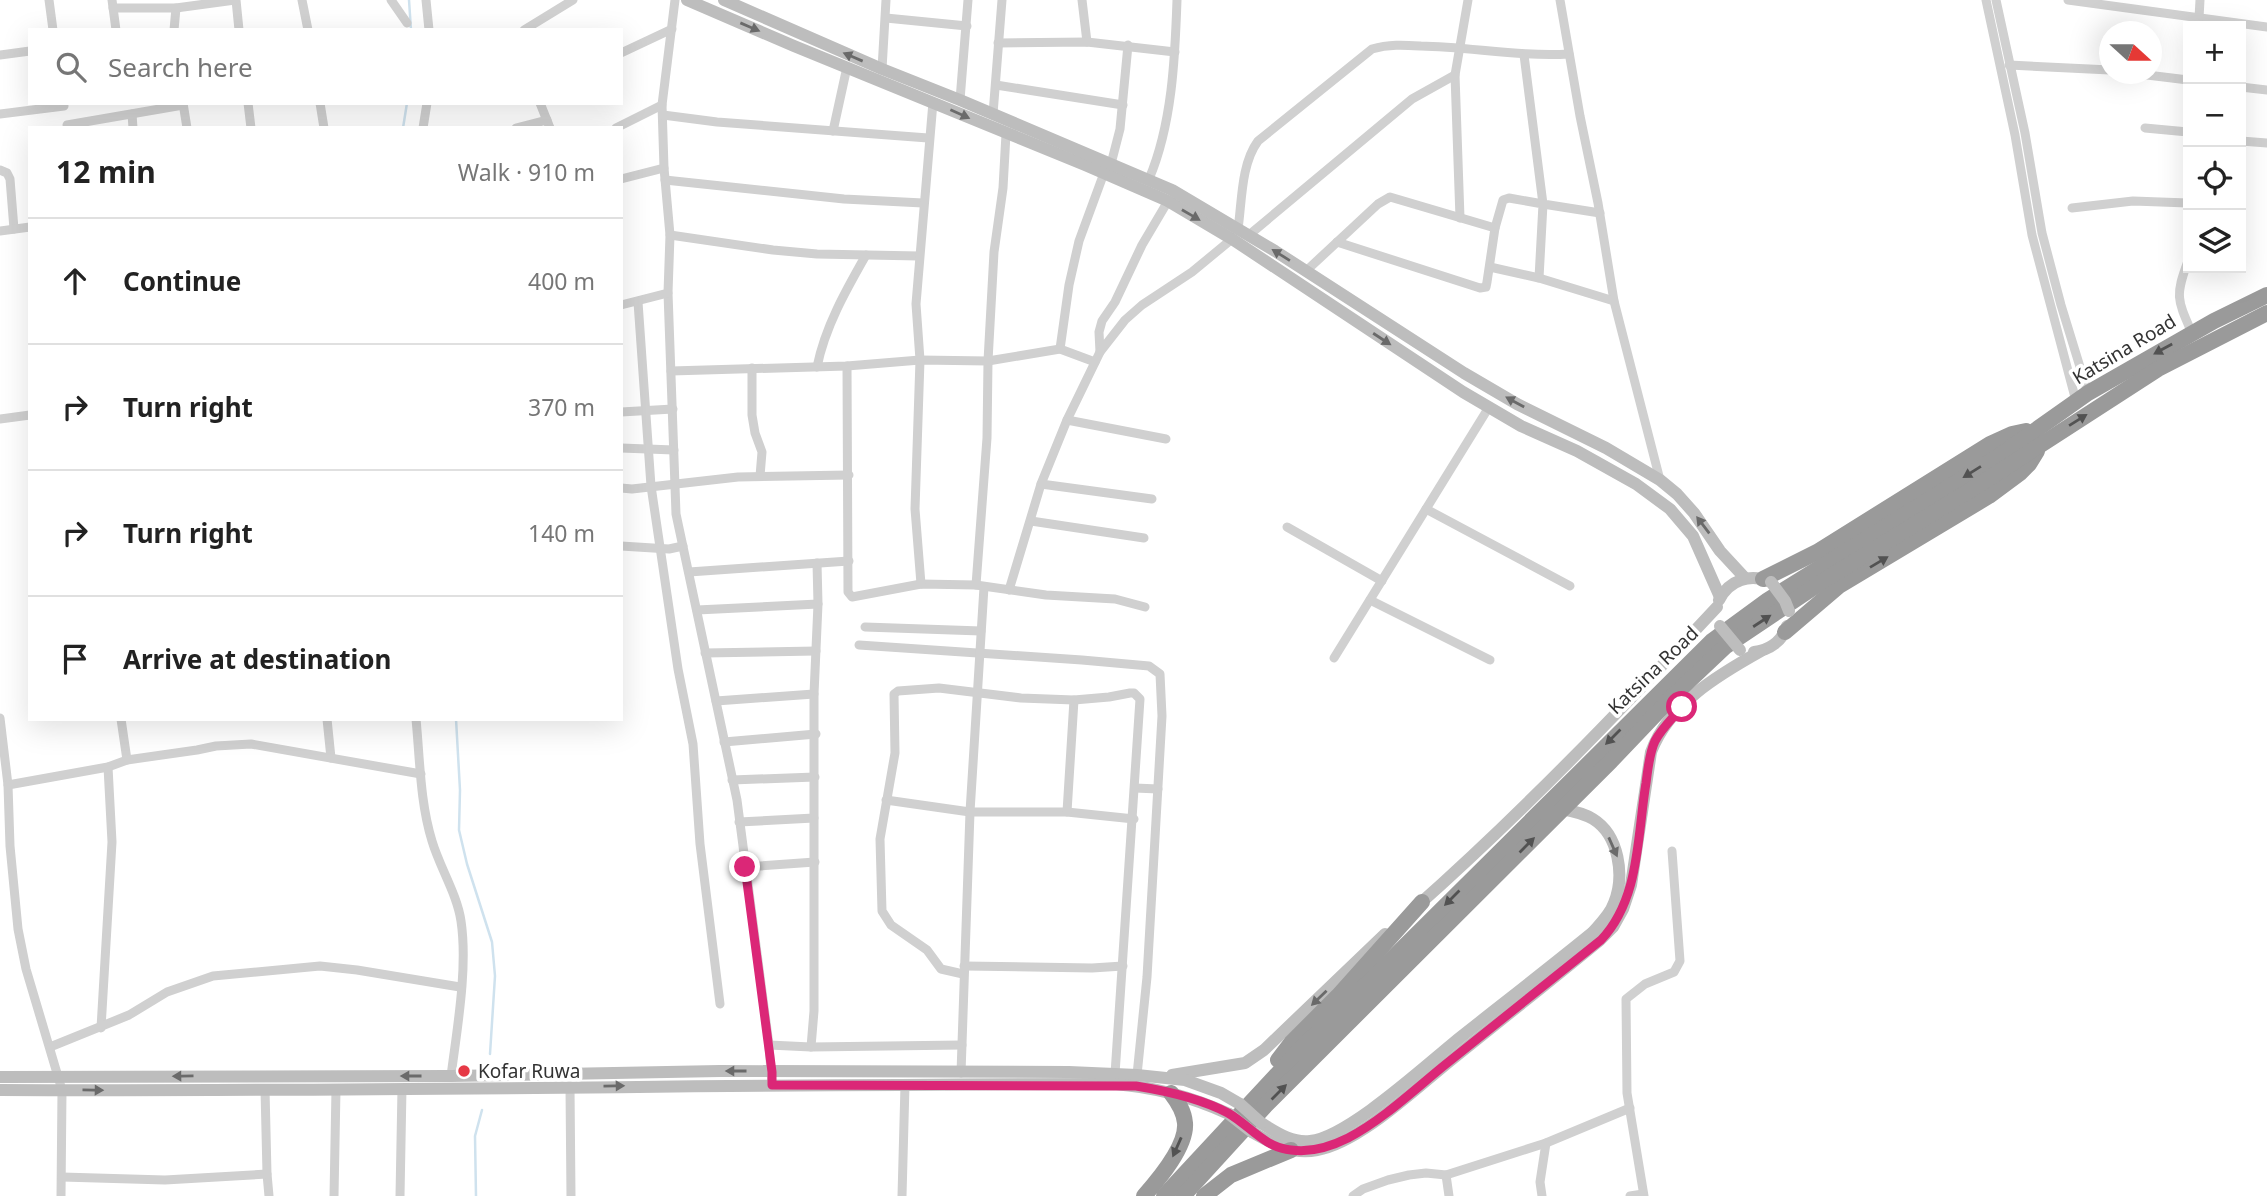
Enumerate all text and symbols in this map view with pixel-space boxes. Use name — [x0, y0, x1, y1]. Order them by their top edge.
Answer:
one-way arrow — [740, 21, 760, 33]
north arrow — [2099, 21, 2162, 84]
map controls — [2183, 21, 2246, 273]
button: + — [2183, 21, 2246, 84]
search box — [28, 28, 623, 105]
icon: search — [52, 48, 90, 86]
text: Search here — [108, 49, 253, 85]
one-way arrow — [843, 51, 863, 63]
button: − — [2183, 84, 2246, 147]
one-way arrow — [950, 109, 971, 120]
button: locate — [2183, 147, 2246, 210]
text: 12 min — [56, 151, 156, 192]
text: Walk · 910 m — [458, 156, 595, 188]
one-way arrow — [1181, 208, 1201, 220]
button: layers — [2183, 210, 2246, 273]
one-way arrow — [1271, 248, 1291, 261]
icon: ahead — [56, 262, 94, 300]
text: Continue — [123, 263, 241, 299]
text: 400 m — [528, 265, 595, 297]
street label: Katsina Road — [2067, 308, 2181, 390]
one-way arrow — [1372, 332, 1391, 345]
one-way arrow — [2153, 343, 2172, 355]
icon: right — [56, 388, 94, 426]
text: Turn right — [123, 389, 253, 425]
text: 370 m — [528, 391, 595, 423]
one-way arrow — [1504, 397, 1524, 409]
one-way arrow — [2069, 414, 2088, 427]
one-way arrow — [1962, 466, 1981, 479]
icon: right — [56, 514, 94, 552]
text: Turn right — [123, 515, 253, 551]
one-way arrow — [1696, 516, 1710, 534]
text: 140 m — [528, 517, 595, 549]
one-way arrow — [1869, 556, 1888, 568]
one-way arrow — [1753, 615, 1772, 628]
street label: Katsina Road — [1602, 620, 1704, 720]
icon: arrive — [56, 640, 94, 678]
text: Arrive at destination — [123, 641, 392, 677]
route start — [1666, 691, 1697, 722]
one-way arrow — [1605, 729, 1622, 745]
one-way arrow — [1518, 836, 1535, 853]
one-way arrow — [1608, 837, 1619, 858]
route end — [729, 851, 760, 882]
one-way arrow — [1444, 890, 1460, 906]
one-way arrow — [1311, 990, 1327, 1006]
place label: Kofar Ruwa — [478, 1058, 580, 1084]
marker: Kofar Ruwa — [456, 1063, 472, 1079]
one-way arrow — [725, 1065, 747, 1077]
one-way arrow — [172, 1070, 194, 1082]
one-way arrow — [400, 1070, 422, 1081]
one-way arrow — [603, 1080, 625, 1092]
one-way arrow — [82, 1084, 104, 1096]
one-way arrow — [1271, 1084, 1287, 1100]
one-way arrow — [1171, 1137, 1183, 1157]

